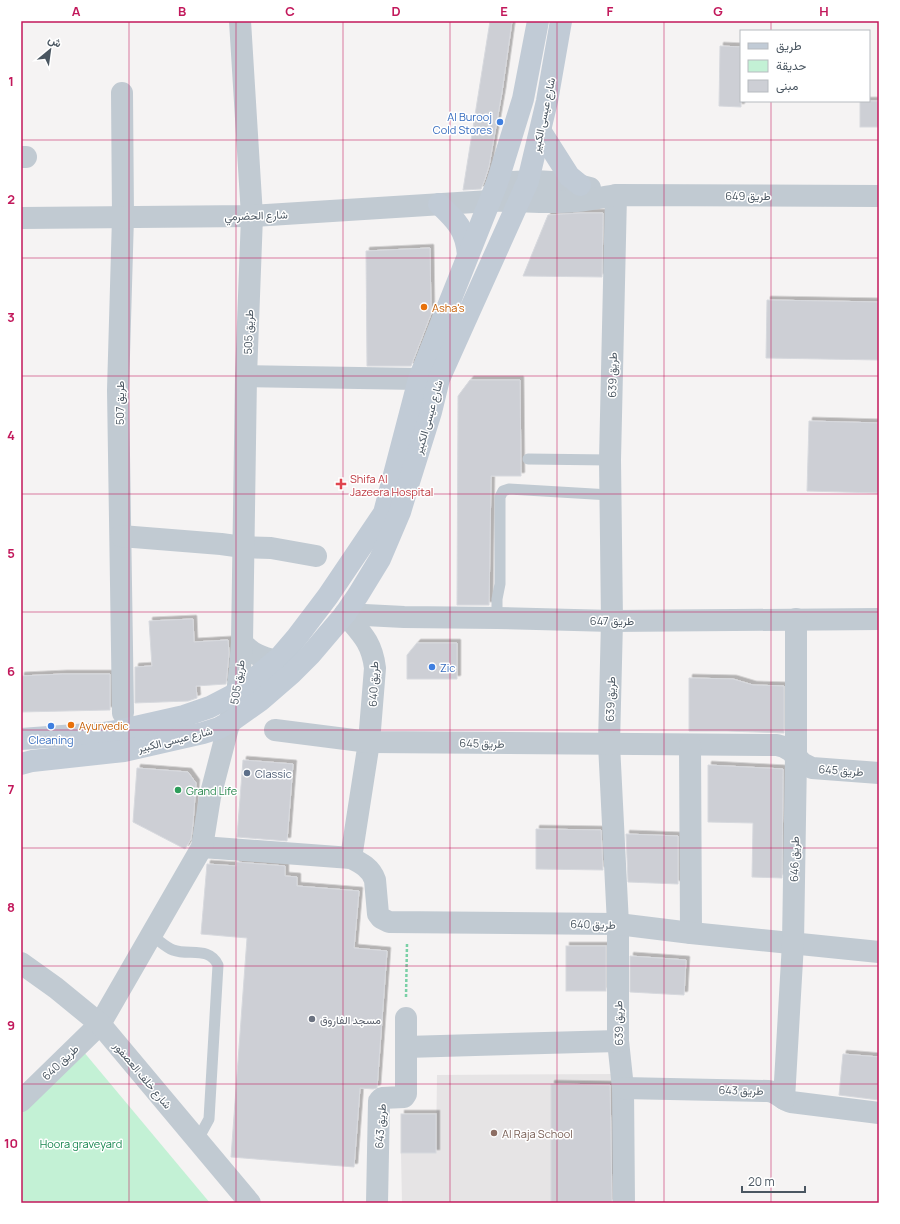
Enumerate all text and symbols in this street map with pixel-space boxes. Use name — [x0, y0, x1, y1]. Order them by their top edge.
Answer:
text: A — [72, 2, 81, 20]
text: B — [178, 2, 186, 20]
text: C — [285, 2, 295, 20]
text: D — [391, 2, 401, 20]
text: E — [500, 2, 508, 20]
text: F — [607, 2, 614, 20]
text: G — [713, 2, 723, 20]
text: H — [819, 2, 829, 20]
north arrow — [30, 30, 70, 70]
legend — [740, 30, 870, 102]
text: ش — [46, 31, 65, 51]
text: طريق — [776, 37, 802, 54]
text: حديقة — [776, 57, 806, 74]
text: 1 — [8, 72, 14, 90]
street label: شارع عيسى الكبير — [528, 76, 559, 155]
text: مبنى — [776, 77, 798, 94]
place label: Al Burooj Cold Stores — [433, 109, 492, 137]
marker: Al Burooj Cold Stores — [495, 117, 505, 127]
street label: طريق 649 — [725, 188, 771, 203]
text: 2 — [7, 190, 15, 208]
street label: شارع الحضرمي — [224, 206, 288, 227]
place label: Asha's — [432, 300, 465, 315]
marker: Asha's — [419, 302, 429, 312]
text: 3 — [7, 308, 15, 326]
street label: طريق 505 — [240, 309, 256, 355]
street label: طريق 639 — [604, 352, 620, 398]
street label: شارع عيسى الكبير — [410, 378, 447, 457]
street label: طريق 507 — [112, 381, 127, 425]
text: 4 — [7, 426, 15, 444]
place label: Shifa Al Jazeera Hospital — [350, 471, 433, 499]
marker: Shifa Al Jazeera Hospital — [335, 478, 347, 490]
text: 5 — [7, 544, 15, 562]
street label: طريق 647 — [590, 613, 634, 628]
street label: طريق 505 — [226, 659, 248, 705]
place label: Zic — [440, 660, 455, 675]
street label: طريق 640 — [365, 661, 381, 707]
text: 6 — [7, 662, 15, 680]
marker: Zic — [427, 662, 437, 672]
street label: طريق 639 — [602, 676, 618, 722]
place label: Ayurvedic — [79, 718, 129, 733]
marker: Ayurvedic — [66, 720, 76, 730]
marker: Cleaning — [46, 721, 56, 731]
street label: شارع عيسى الكبير — [135, 722, 214, 757]
place label: Cleaning — [28, 732, 74, 747]
street label: طريق 645 — [459, 735, 505, 751]
street label: طريق 645 — [818, 761, 864, 779]
place label: Classic — [255, 766, 292, 781]
marker: Classic — [242, 768, 252, 778]
text: 7 — [8, 780, 15, 798]
place label: Grand Life — [186, 783, 238, 798]
marker: Grand Life — [173, 785, 183, 795]
street label: طريق 646 — [786, 836, 802, 882]
text: 8 — [7, 898, 15, 916]
street label: طريق 640 — [570, 916, 616, 932]
street label: طريق 639 — [610, 1000, 626, 1046]
place label: مسجد الفاروق — [320, 1012, 381, 1027]
marker: مسجد الفاروق — [307, 1014, 317, 1024]
text: 9 — [7, 1016, 15, 1034]
street label: شارع خلف العصفور — [109, 1038, 176, 1113]
street label: طريق 640 — [38, 1041, 82, 1083]
street label: طريق 643 — [718, 1082, 764, 1098]
street label: طريق 643 — [371, 1103, 389, 1149]
place label: Al Raja School — [502, 1126, 573, 1141]
marker: Al Raja School — [489, 1128, 499, 1138]
text: 10 — [4, 1134, 18, 1152]
park label: Hoora graveyard — [40, 1136, 122, 1151]
scale bar — [742, 1168, 805, 1194]
text: 20 m — [748, 1173, 775, 1190]

